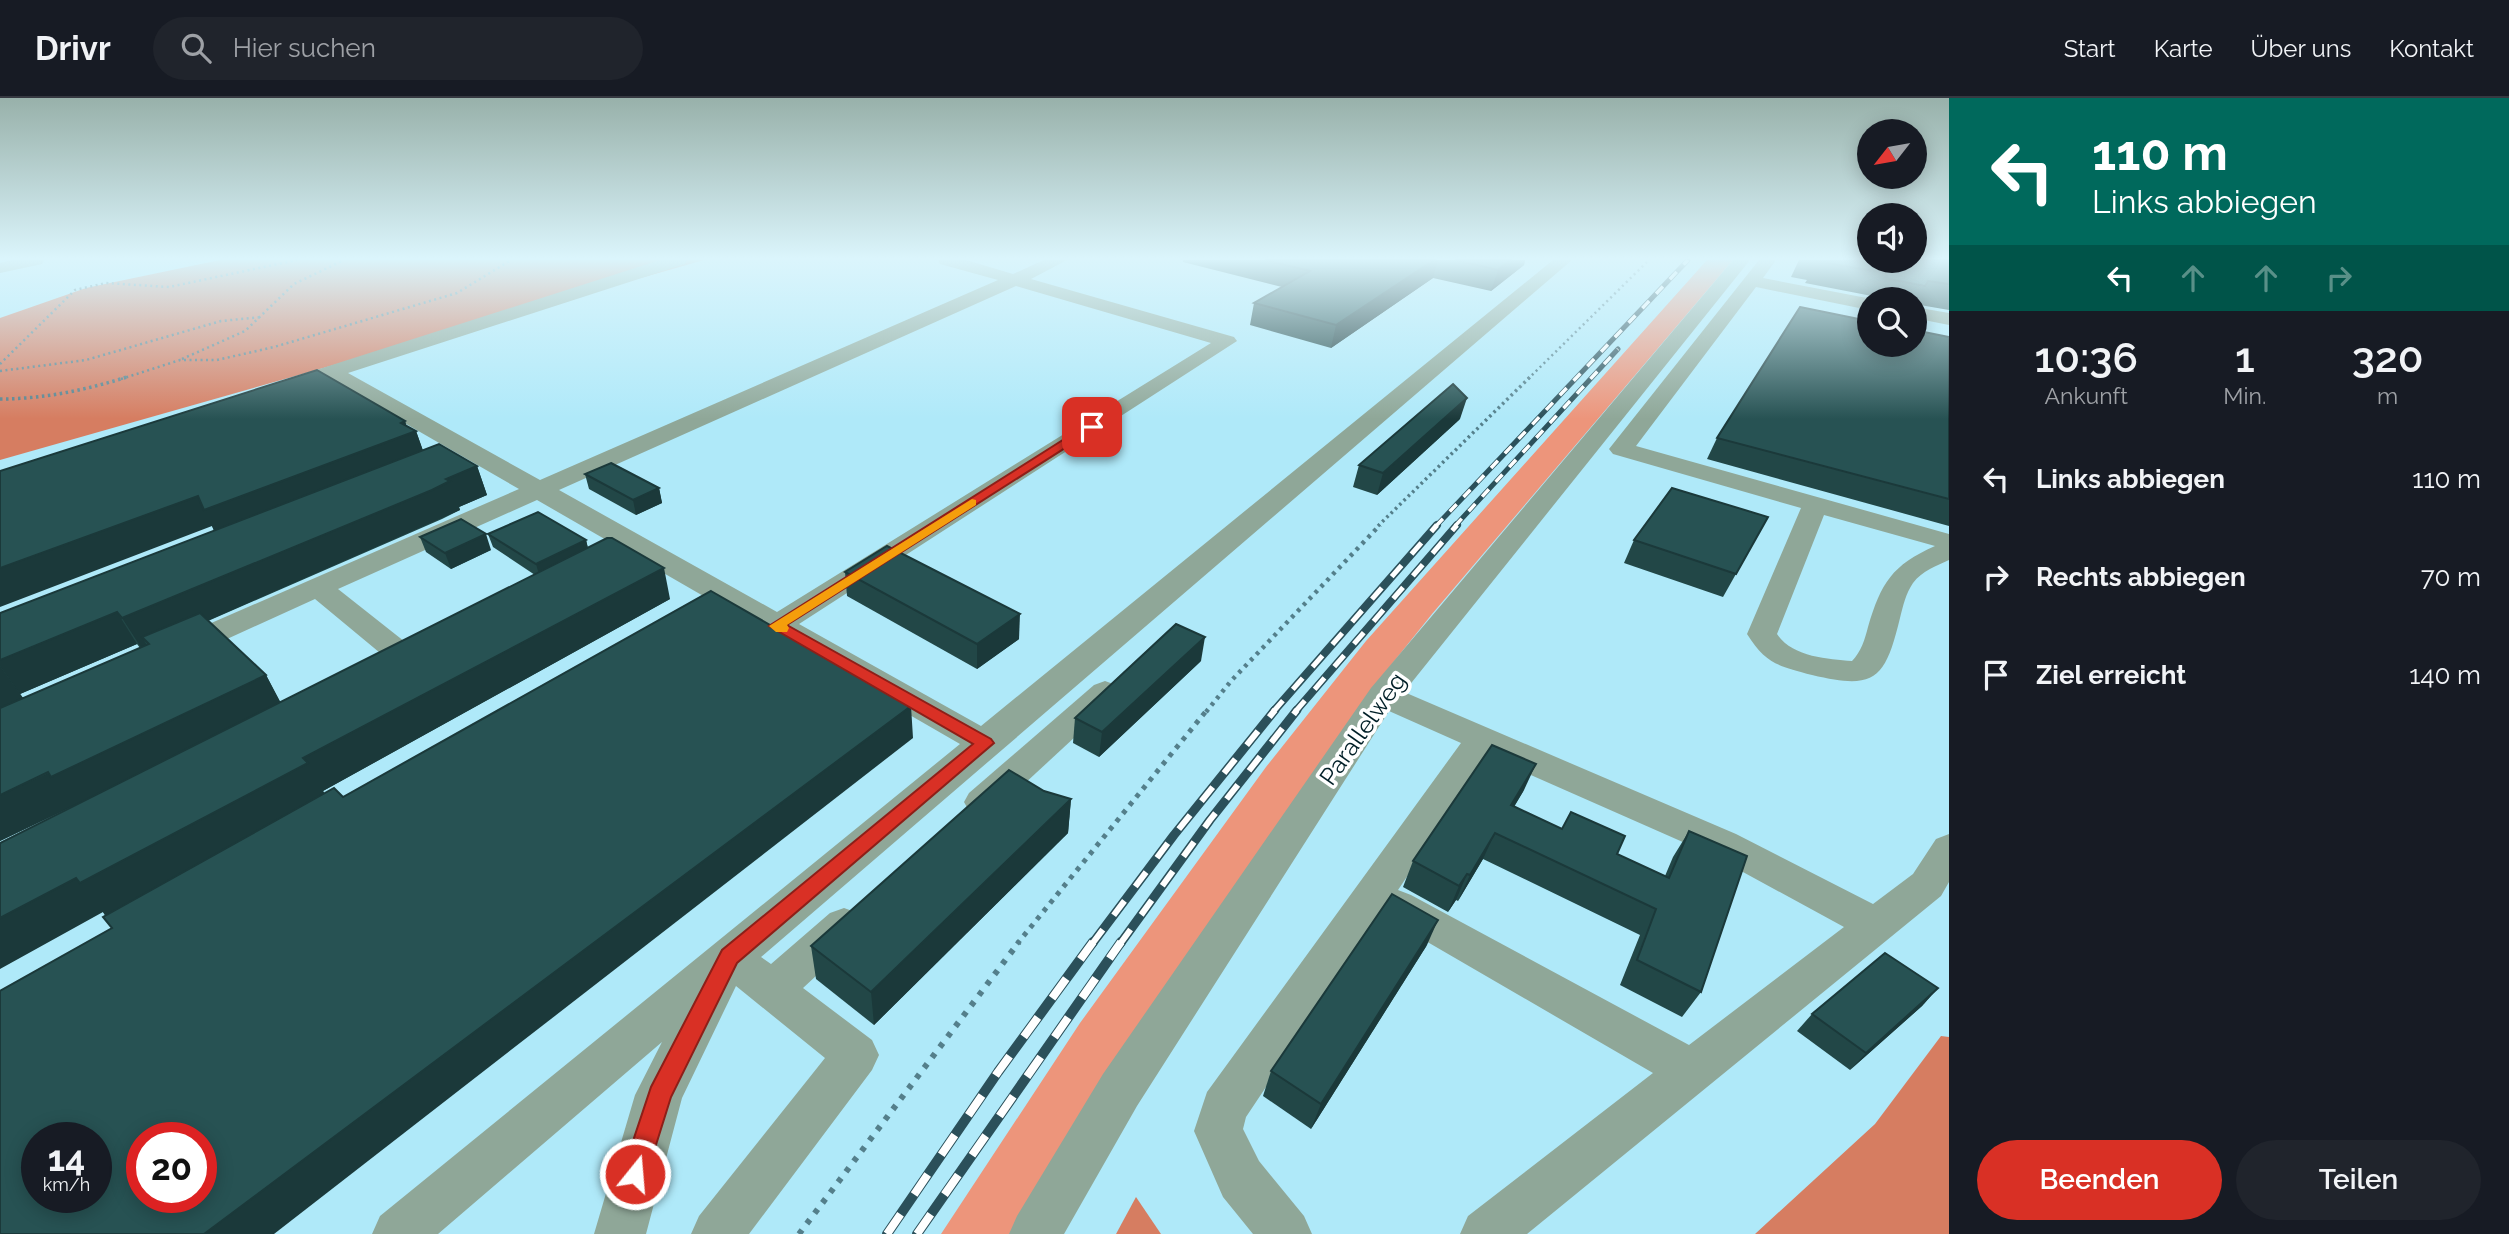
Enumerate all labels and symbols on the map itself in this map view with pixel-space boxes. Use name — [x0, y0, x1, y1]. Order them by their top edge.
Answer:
north arrow — [1857, 119, 1927, 189]
pin — [1062, 397, 1122, 457]
street label: Parallelweg — [1313, 667, 1412, 791]
speed limit sign: 20 — [126, 1122, 217, 1213]
position arrow — [598, 1137, 672, 1211]

